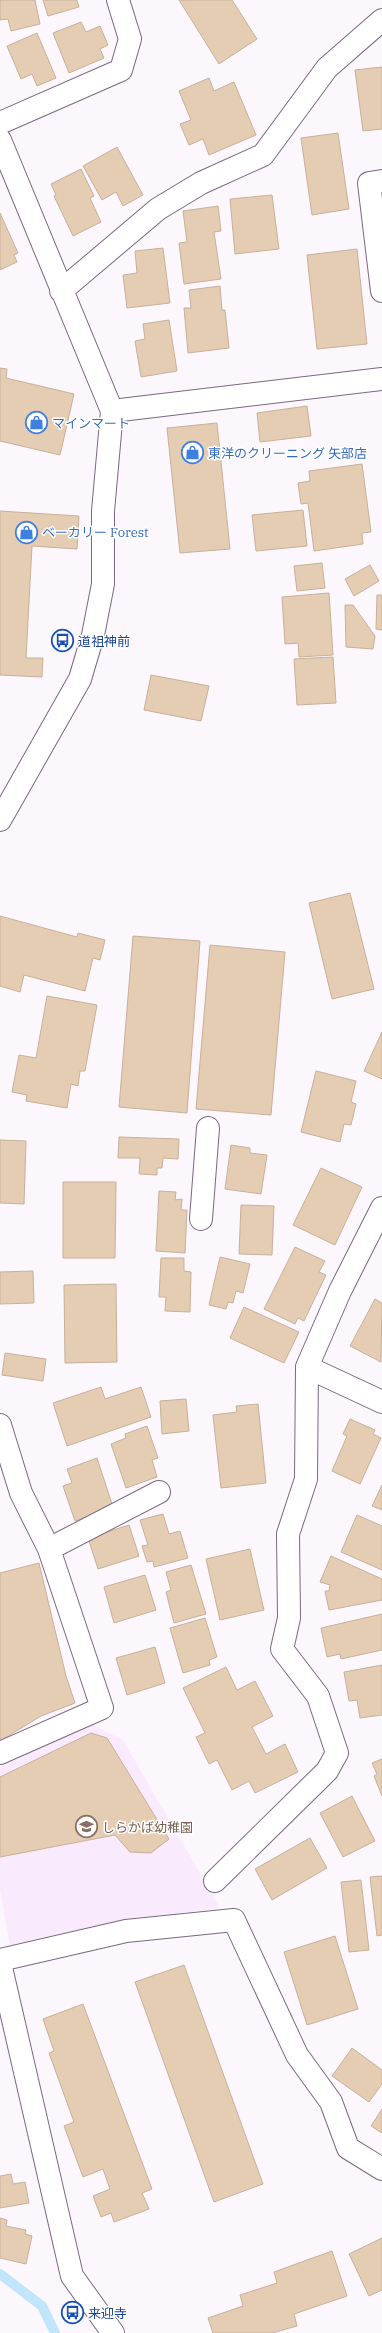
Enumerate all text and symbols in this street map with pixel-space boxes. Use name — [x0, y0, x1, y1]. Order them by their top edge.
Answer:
shop icon: マインマート — [24, 410, 50, 436]
place label: マインマート — [52, 415, 130, 432]
shop icon: 東洋のクリーニング 矢部店 — [180, 440, 206, 466]
place label: 東洋のクリーニング 矢部店 — [208, 445, 367, 462]
shop icon: ベーカリー Forest — [13, 519, 39, 545]
place label: ベーカリー Forest — [42, 524, 149, 541]
bus stop icon: 道祖神前 — [50, 628, 76, 654]
place label: 道祖神前 — [78, 633, 130, 650]
school or university icon: しらかば幼稚園 — [74, 1814, 100, 1840]
place label: しらかば幼稚園 — [102, 1819, 193, 1836]
bus stop icon: 来迎寺 — [59, 2300, 85, 2326]
place label: 来迎寺 — [88, 2305, 127, 2322]

